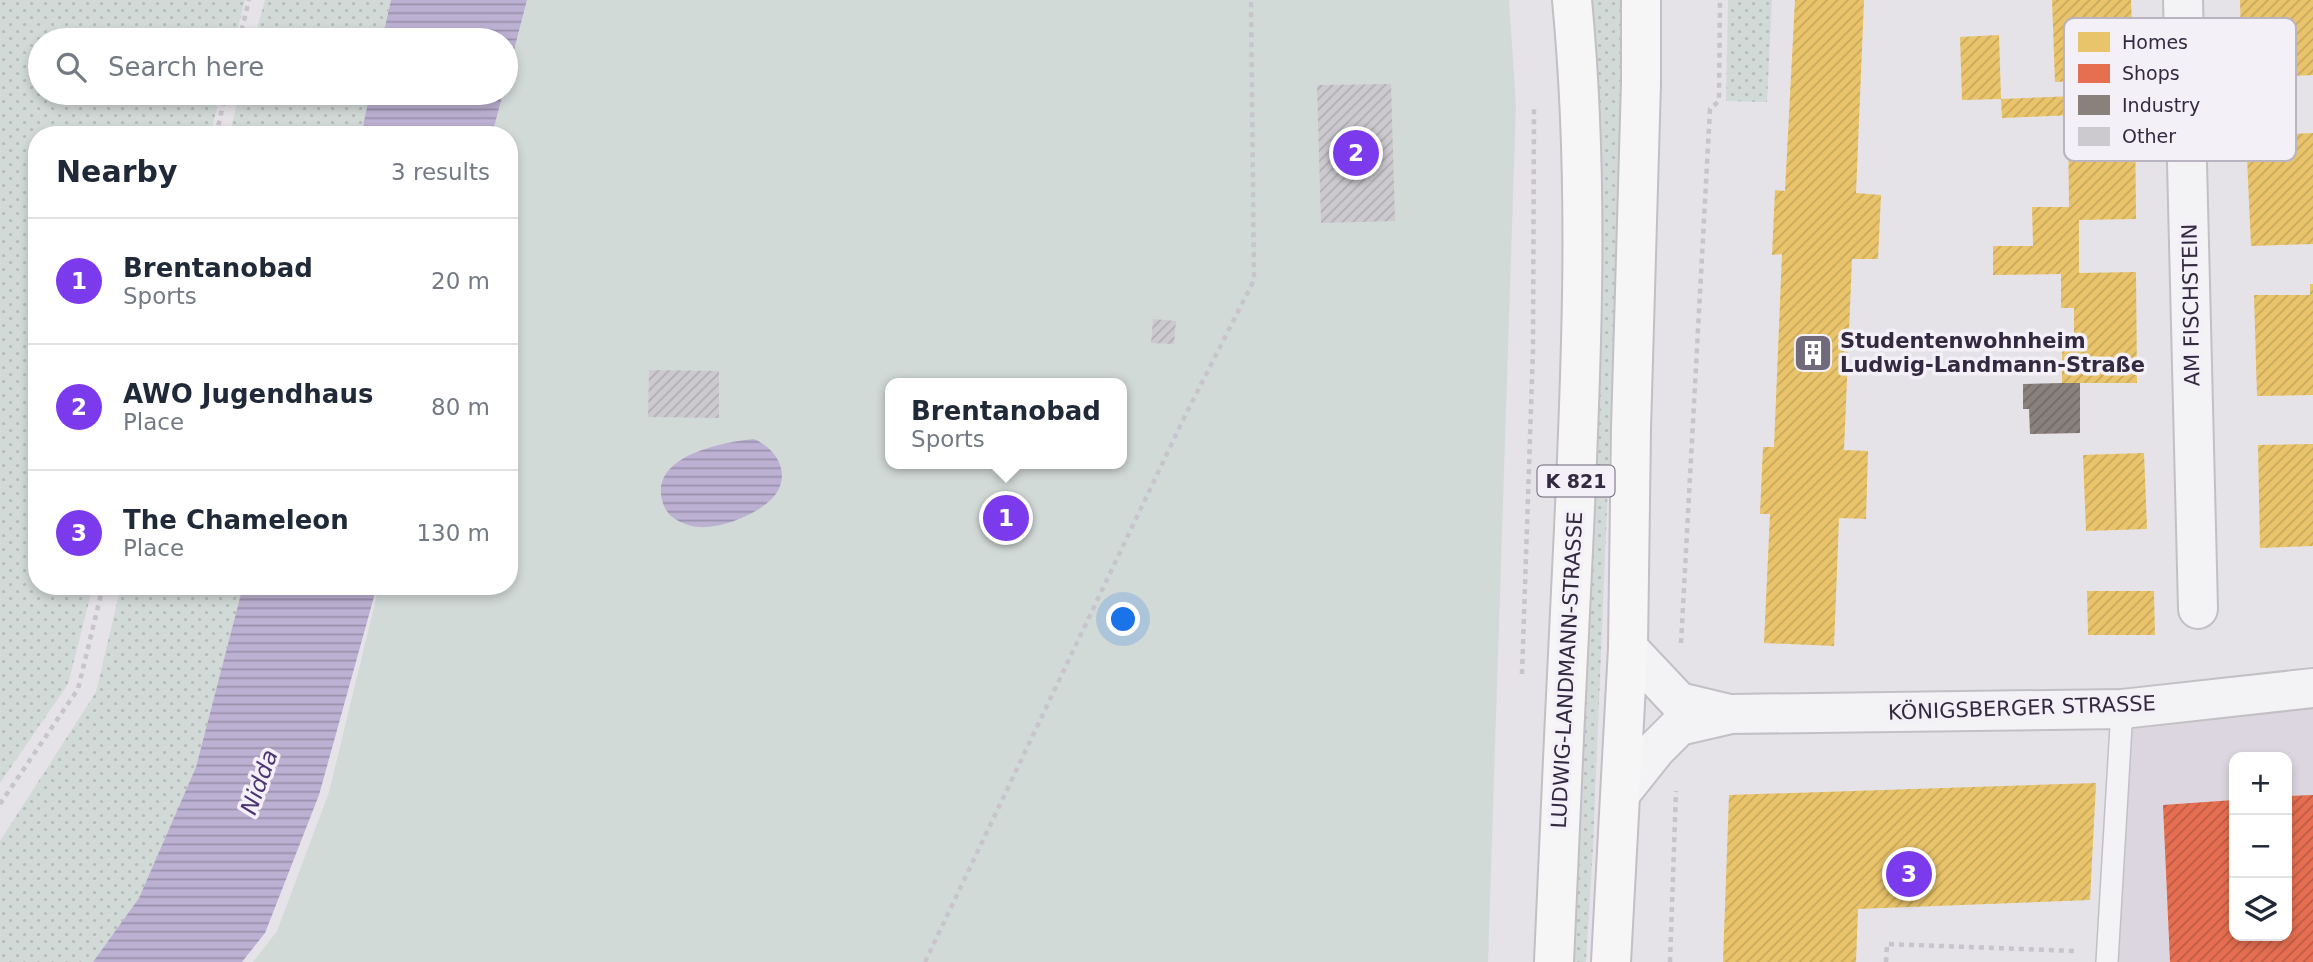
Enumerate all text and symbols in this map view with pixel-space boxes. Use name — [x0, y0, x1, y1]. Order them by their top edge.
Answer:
legend — [2064, 18, 2296, 161]
search box — [28, 28, 518, 105]
text: Homes — [2122, 31, 2188, 53]
icon: search — [52, 48, 90, 86]
text: Search here — [108, 52, 264, 82]
text: Shops — [2122, 62, 2180, 84]
text: Industry — [2122, 94, 2200, 116]
text: Other — [2122, 125, 2176, 147]
pin: 2 — [1333, 127, 1379, 179]
text: Nearby — [56, 154, 178, 189]
text: 3 results — [391, 159, 490, 185]
street label: AM FISCHSTEIN — [2178, 224, 2204, 386]
text: Brentanobad — [123, 253, 313, 283]
text: 1 — [71, 268, 87, 294]
text: 20 m — [431, 268, 490, 294]
text: Sports — [123, 283, 197, 309]
place label: Studentenwohnheim Ludwig-Landmann-Straße — [1840, 329, 2145, 377]
building icon: Studentenwohnheim Ludwig-Landmann-Straße — [1792, 332, 1834, 374]
popup — [885, 378, 1127, 469]
text: AWO Jugendhaus — [123, 379, 373, 409]
text: 2 — [71, 394, 87, 420]
text: 80 m — [431, 394, 490, 420]
text: Brentanobad — [911, 396, 1101, 426]
text: Place — [123, 409, 184, 435]
text: Sports — [911, 426, 985, 452]
road number: K 821 — [1538, 466, 1614, 496]
pin: 1 — [983, 492, 1029, 544]
text: The Chameleon — [123, 505, 349, 535]
street label: LUDWIG-LANDMANN-STRASSE — [1547, 511, 1587, 829]
text: 3 — [71, 520, 87, 546]
text: 130 m — [416, 520, 490, 546]
text: Place — [123, 535, 184, 561]
your location — [1106, 602, 1140, 636]
street label: KÖNIGSBERGER STRASSE — [1888, 690, 2156, 725]
water label: Nidda — [235, 746, 283, 818]
map controls — [2229, 752, 2292, 941]
button: + — [2229, 752, 2292, 815]
button: − — [2229, 815, 2292, 878]
pin: 3 — [1886, 848, 1932, 900]
button: layers — [2229, 878, 2292, 941]

